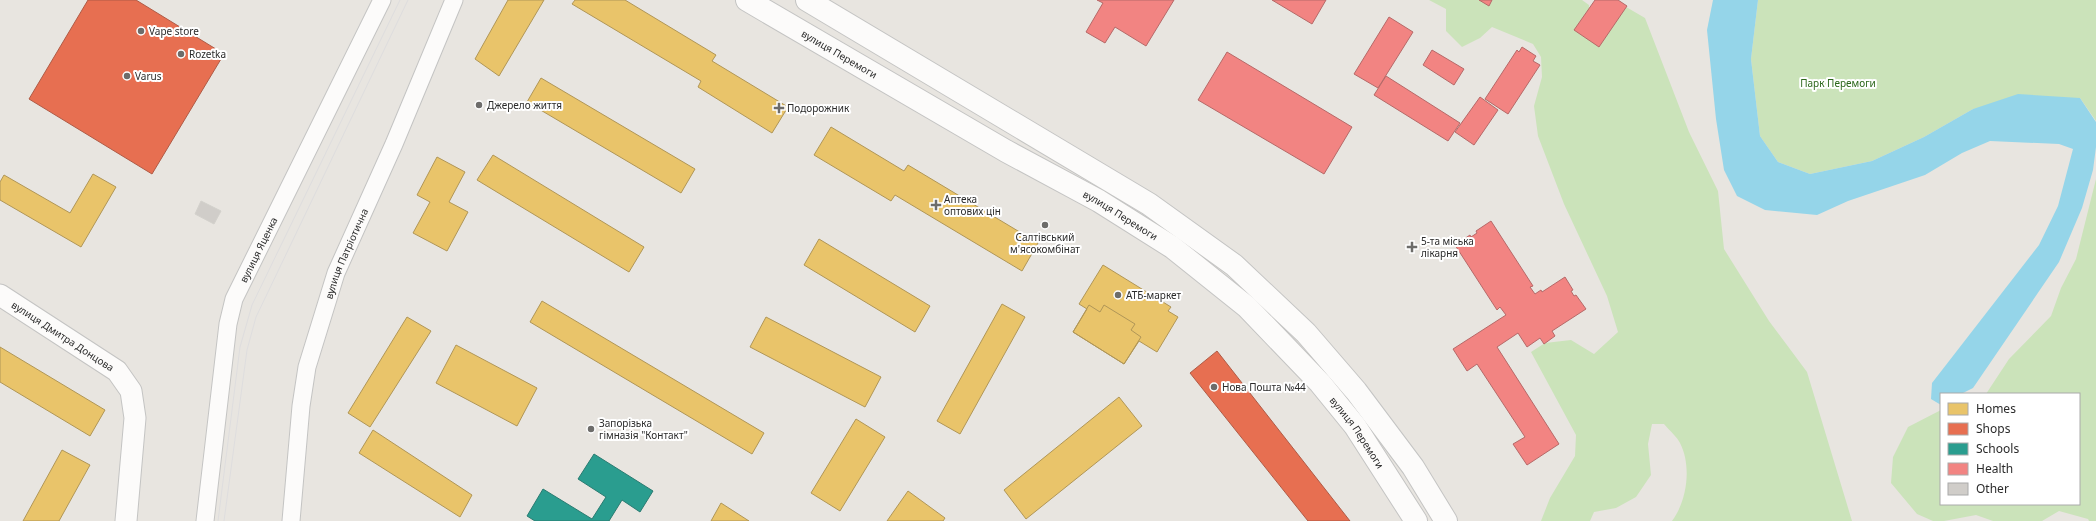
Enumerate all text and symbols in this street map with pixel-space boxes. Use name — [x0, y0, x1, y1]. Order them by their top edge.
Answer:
place label: Vape store — [149, 24, 199, 38]
marker: Vape store — [136, 26, 146, 36]
street label: вулиця Перемоги — [799, 26, 880, 81]
place label: Rozetka — [189, 47, 226, 61]
marker: Rozetka — [176, 49, 186, 59]
place label: Varus — [135, 69, 162, 83]
marker: Varus — [122, 71, 132, 81]
park label: Парк Перемоги — [1800, 76, 1876, 90]
place label: Джерело життя — [487, 98, 562, 112]
marker: Джерело життя — [474, 100, 484, 110]
place label: Подорожник — [787, 101, 850, 115]
marker: Подорожник — [774, 103, 784, 113]
street label: вулиця Перемоги — [1081, 187, 1161, 243]
place label: Аптека оптових цін — [944, 192, 1001, 218]
marker: Аптека оптових цін — [931, 200, 941, 210]
street label: вулиця Патріотична — [321, 206, 371, 301]
street label: вулиця Яценка — [236, 215, 281, 285]
marker: Салтівський м'ясокомбінат — [1040, 220, 1050, 230]
place label: Салтівський м'ясокомбінат — [1010, 230, 1080, 256]
place label: 5-та міська лікарня — [1421, 234, 1474, 260]
marker: 5-та міська лікарня — [1406, 241, 1418, 253]
place label: АТБ-маркет — [1126, 288, 1181, 302]
marker: АТБ-маркет — [1113, 290, 1123, 300]
street label: вулиця Дмитра Донцова — [9, 297, 117, 374]
place label: Нова Пошта №44 — [1222, 380, 1306, 394]
marker: Нова Пошта №44 — [1209, 382, 1219, 392]
street label: вулиця Перемоги — [1327, 393, 1387, 471]
legend — [1940, 393, 2080, 505]
text: Homes — [1976, 400, 2016, 417]
place label: Запорізька гімназія "Контакт" — [599, 416, 688, 442]
text: Shops — [1976, 420, 2011, 437]
marker: Запорізька гімназія "Контакт" — [586, 424, 596, 434]
text: Schools — [1976, 440, 2019, 457]
text: Health — [1976, 460, 2013, 477]
text: Other — [1976, 480, 2009, 497]

